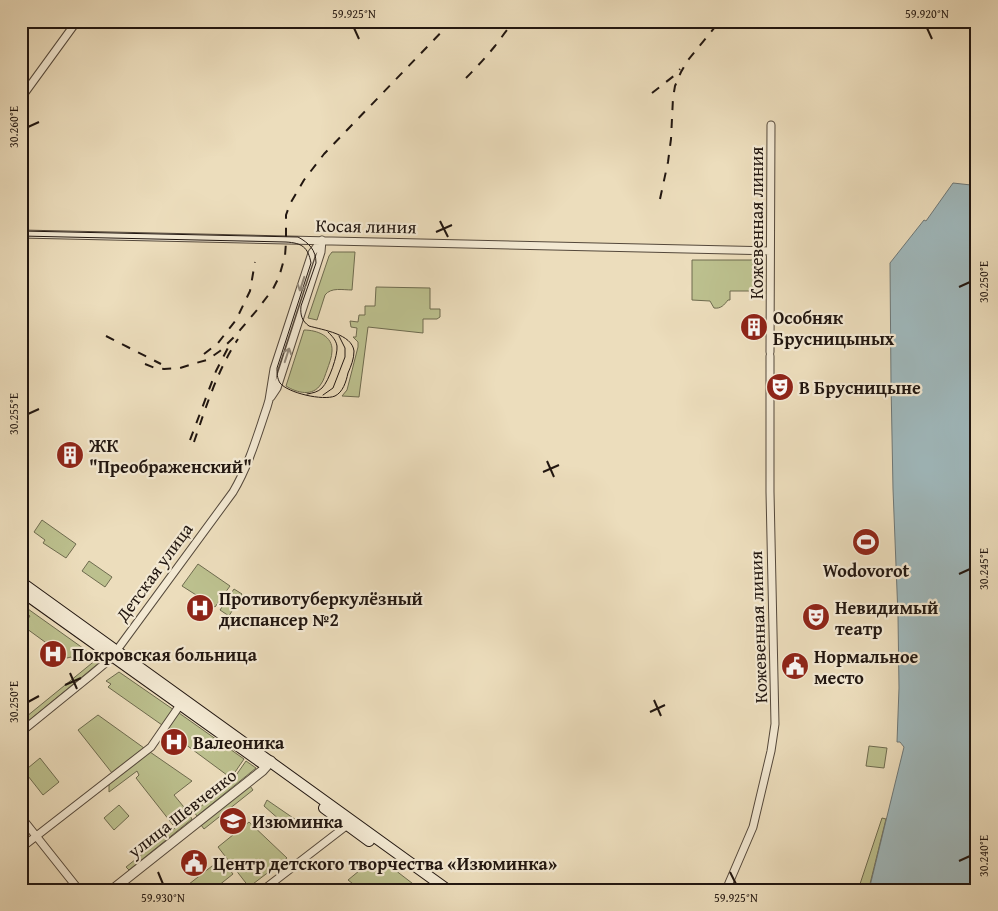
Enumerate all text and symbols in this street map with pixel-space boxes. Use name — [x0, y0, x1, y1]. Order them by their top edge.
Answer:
text: 59.925°N — [332, 5, 376, 22]
text: 59.920°N — [905, 5, 949, 22]
text: 30.260°E — [5, 106, 22, 148]
street label: Кожевенная линия — [743, 147, 770, 299]
street label: Косая линия — [315, 212, 417, 240]
text: 30.250°E — [975, 261, 992, 303]
one-way arrow — [297, 276, 306, 291]
place label: Особняк Брусницыных — [773, 304, 895, 352]
building icon: Особняк Брусницыных — [739, 312, 769, 342]
one-way arrow — [283, 347, 293, 363]
theatre icon: В Брусницыне — [765, 372, 795, 402]
place label: В Брусницыне — [799, 374, 921, 401]
text: 30.255°E — [5, 393, 22, 435]
place label: ЖК "Преображенский" — [88, 432, 252, 480]
building icon: ЖК "Преображенский" — [55, 440, 85, 470]
street label: Детская улица — [108, 517, 199, 628]
sports icon: Wodovorot — [851, 527, 881, 557]
text: 30.245°E — [975, 548, 992, 590]
street label: Кожевенная линия — [742, 550, 774, 704]
place label: Wodovorot — [823, 557, 909, 584]
place label: Противотуберкулёзный диспансер №2 — [219, 585, 423, 633]
hospital icon: Противотуберкулёзный диспансер №2 — [185, 593, 215, 623]
place label: Невидимый театр — [835, 594, 938, 642]
theatre icon: Невидимый театр — [801, 602, 831, 632]
hospital icon: Покровская больница — [38, 639, 68, 669]
place label: Покровская больница — [72, 641, 258, 668]
place label: Нормальное место — [814, 643, 918, 691]
public building icon: Нормальное место — [780, 651, 810, 681]
text: 30.250°E — [5, 681, 22, 723]
hospital icon: Валеоника — [159, 727, 189, 757]
place label: Валеоника — [193, 729, 285, 756]
street label: улица Шевченко — [121, 762, 242, 865]
school or university icon: Изюминка — [218, 806, 248, 836]
place label: Изюминка — [252, 808, 344, 835]
text: 30.240°E — [975, 835, 992, 877]
public building icon: Центр детского творчества «Изюминка» — [179, 848, 209, 878]
place label: Центр детского творчества «Изюминка» — [213, 850, 557, 877]
text: 59.930°N — [141, 889, 185, 906]
text: 59.925°N — [714, 889, 758, 906]

